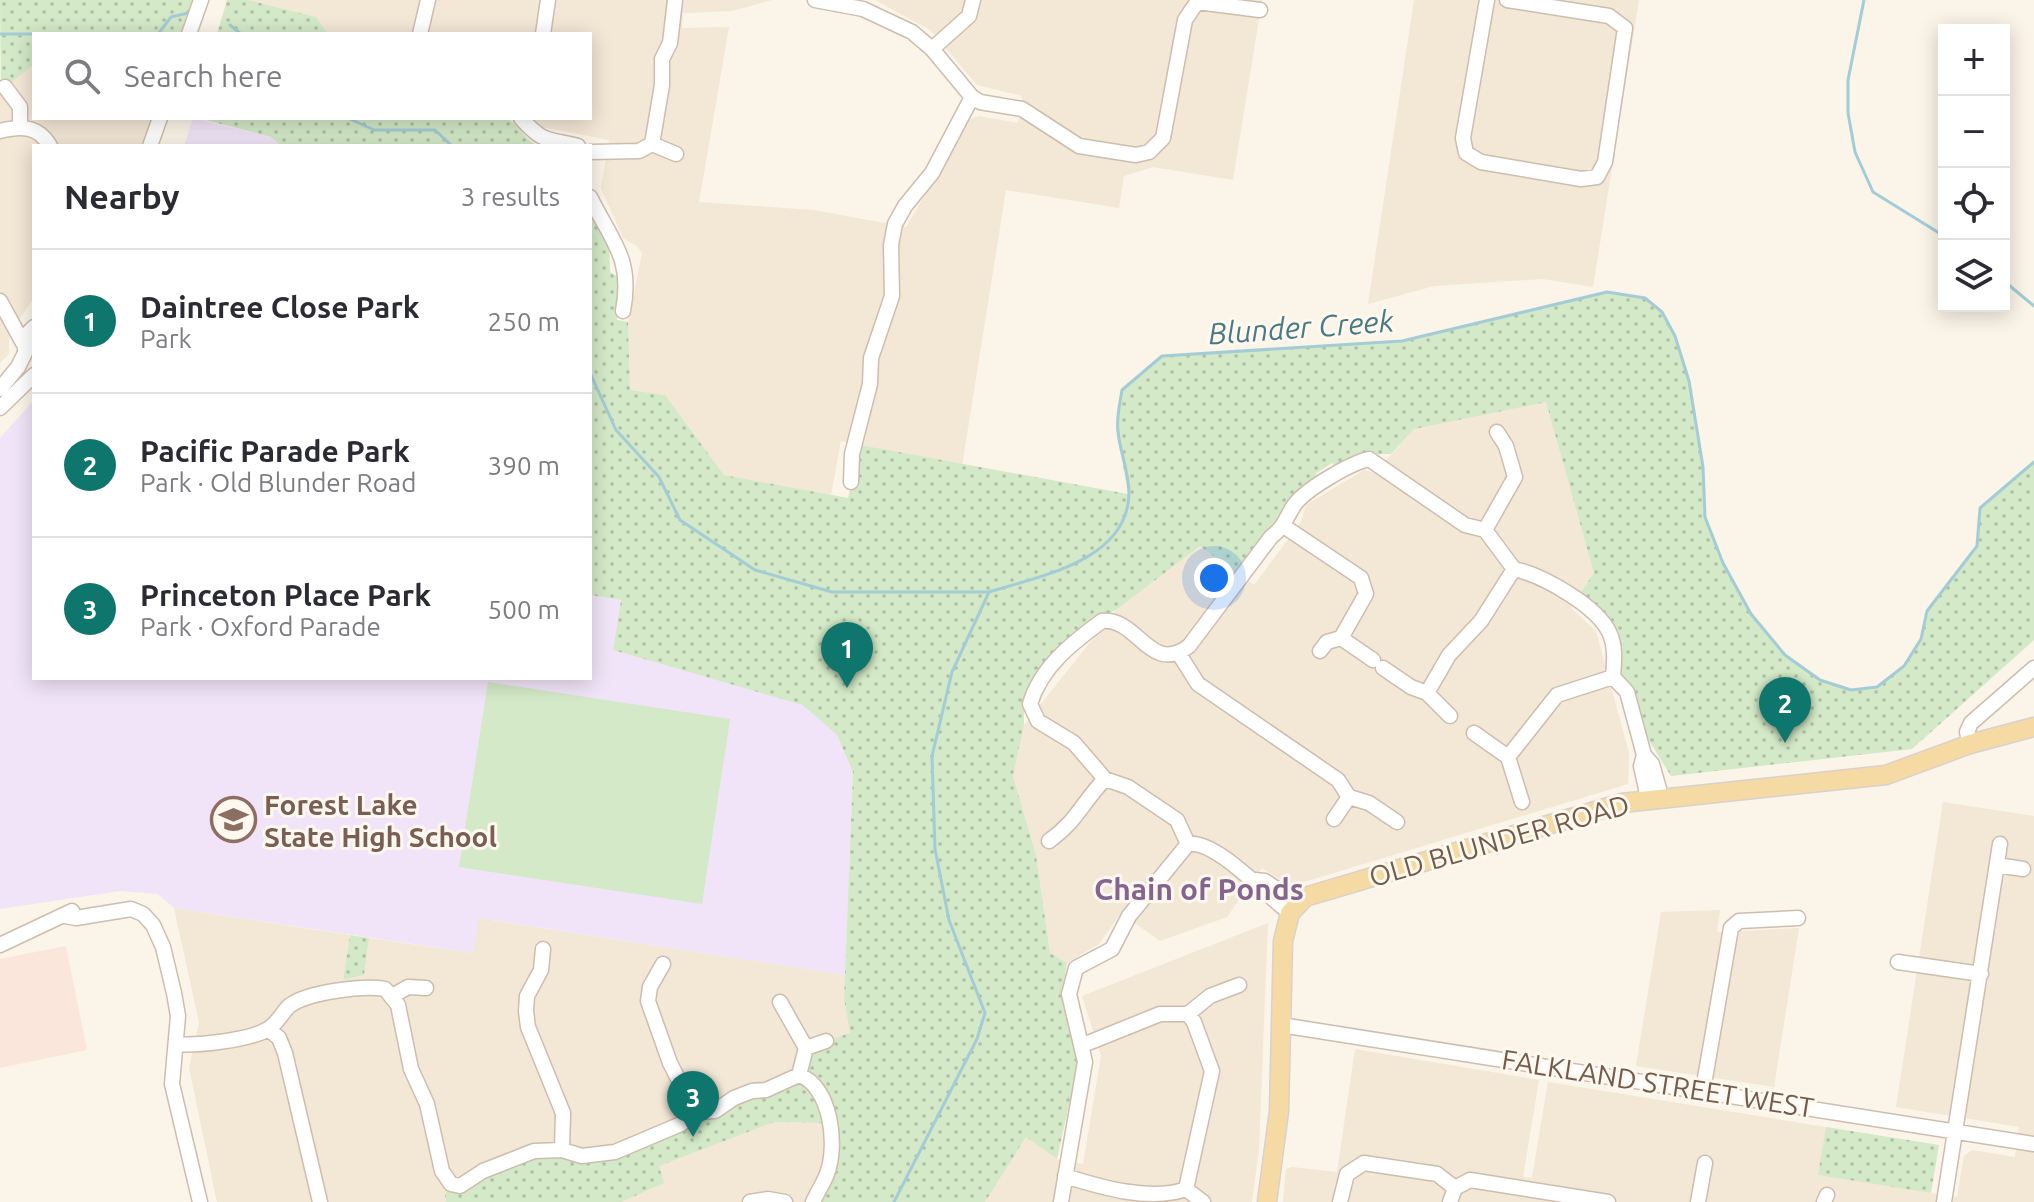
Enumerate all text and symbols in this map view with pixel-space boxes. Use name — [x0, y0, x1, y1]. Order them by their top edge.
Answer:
map controls — [1938, 24, 2010, 312]
button: + — [1938, 24, 2010, 96]
search box — [32, 32, 592, 120]
icon: search — [60, 54, 104, 98]
text: Search here — [124, 59, 283, 93]
button: − — [1938, 96, 2010, 168]
button: locate — [1938, 168, 2010, 240]
text: Nearby — [64, 177, 179, 215]
text: 3 results — [461, 182, 560, 211]
button: layers — [1938, 240, 2010, 312]
text: Daintree Close Park — [140, 290, 420, 324]
water label: Blunder Creek — [1207, 304, 1396, 350]
text: 1 — [83, 307, 97, 336]
text: 250 m — [488, 307, 560, 336]
text: Park — [140, 324, 192, 353]
text: Pacific Parade Park — [140, 434, 410, 468]
text: 2 — [83, 451, 97, 480]
text: 390 m — [488, 451, 560, 480]
text: Park · Old Blunder Road — [140, 468, 416, 497]
your location — [1194, 558, 1234, 598]
text: Princeton Place Park — [140, 578, 431, 612]
text: 3 — [83, 595, 97, 624]
text: 500 m — [488, 595, 560, 624]
text: Park · Oxford Parade — [140, 612, 381, 641]
pin: 1 — [821, 622, 873, 688]
pin: 2 — [1759, 677, 1811, 743]
street label: OLD BLUNDER ROAD — [1365, 788, 1633, 892]
place label: Forest Lake State High School — [264, 789, 497, 852]
school or university icon: Forest Lake State High School — [209, 796, 257, 844]
district label: Chain of Ponds — [1094, 872, 1304, 906]
street label: FALKLAND STREET WEST — [1500, 1043, 1817, 1123]
pin: 3 — [667, 1071, 719, 1137]

